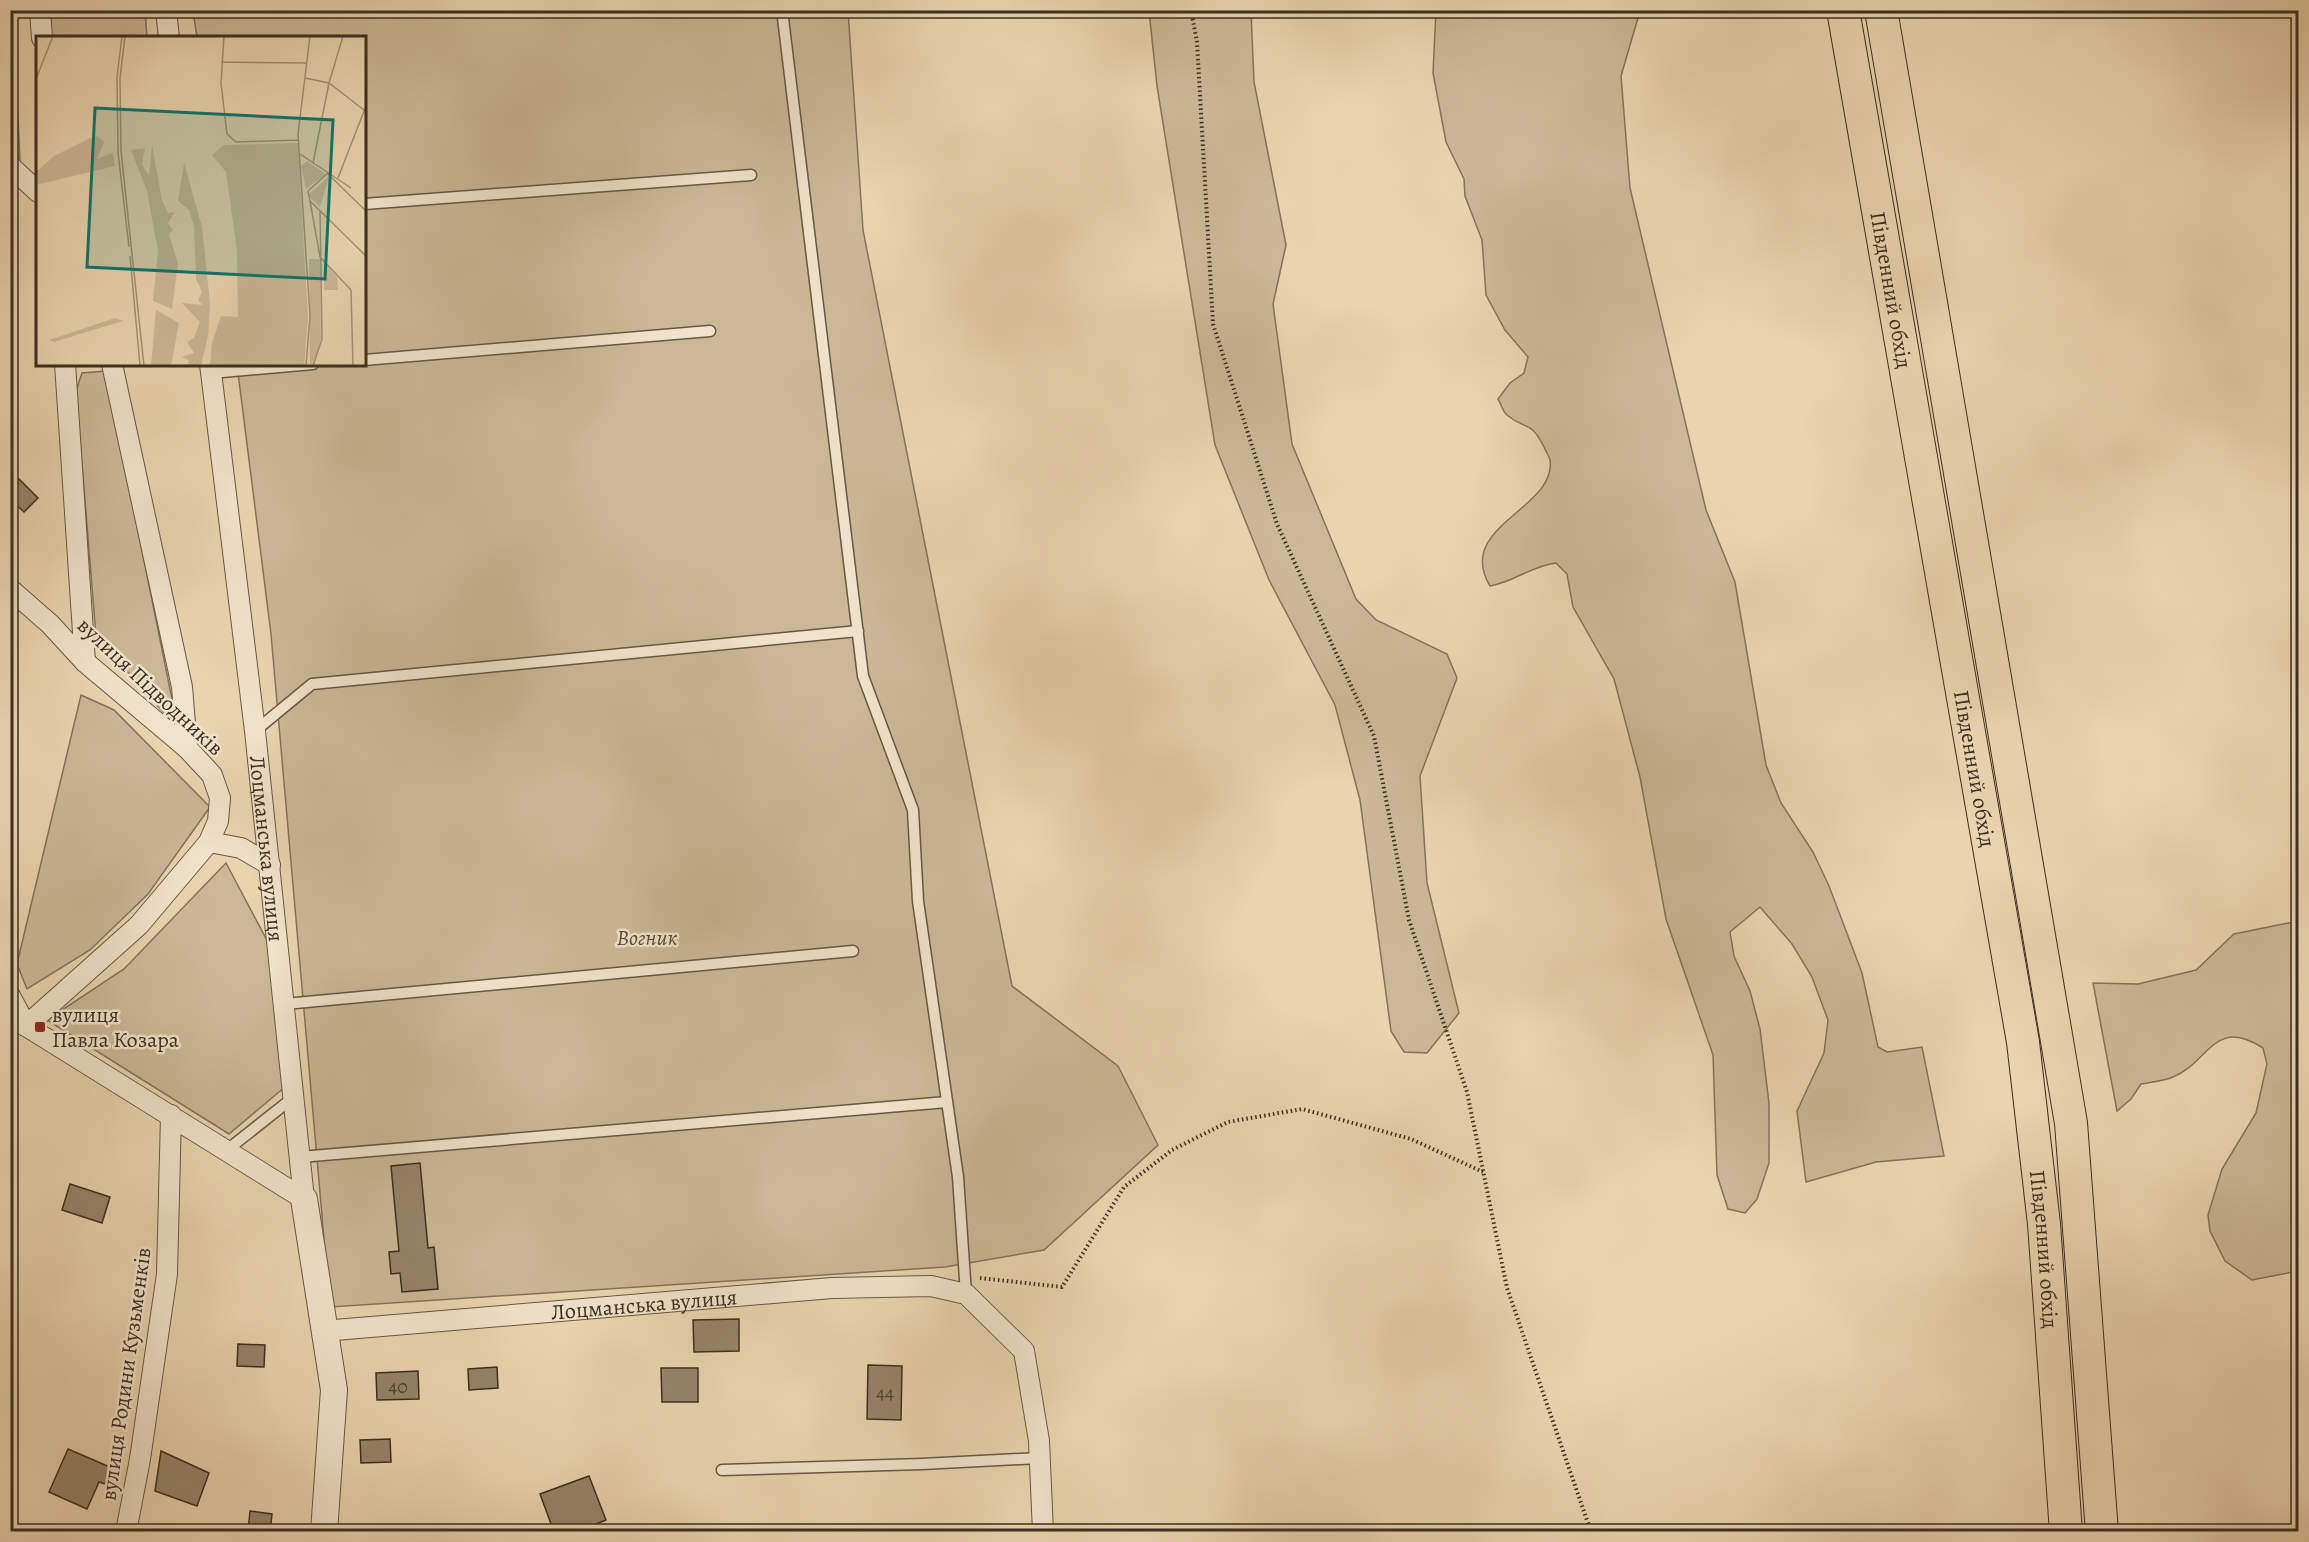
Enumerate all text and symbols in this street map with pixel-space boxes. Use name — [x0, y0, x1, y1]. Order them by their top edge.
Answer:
inset map — [36, 36, 366, 366]
street label: Південний обхід — [1862, 209, 1919, 371]
street label: вулиця Підводників — [71, 611, 230, 762]
street label: Південний обхід — [1946, 688, 2003, 850]
street label: Лоцманська вулиця — [242, 754, 291, 943]
park label: Вогник — [617, 923, 678, 953]
place label: вулиця Павла Козара — [52, 1000, 180, 1055]
marker: вулиця Павла Козара — [33, 1020, 47, 1034]
street label: Південний обхід — [2022, 1169, 2065, 1330]
street label: вулиця Родини Кузьменків — [93, 1246, 159, 1503]
street label: Лоцманська вулиця — [550, 1282, 738, 1328]
house number: 40 — [388, 1373, 408, 1400]
house number: 44 — [876, 1379, 894, 1406]

